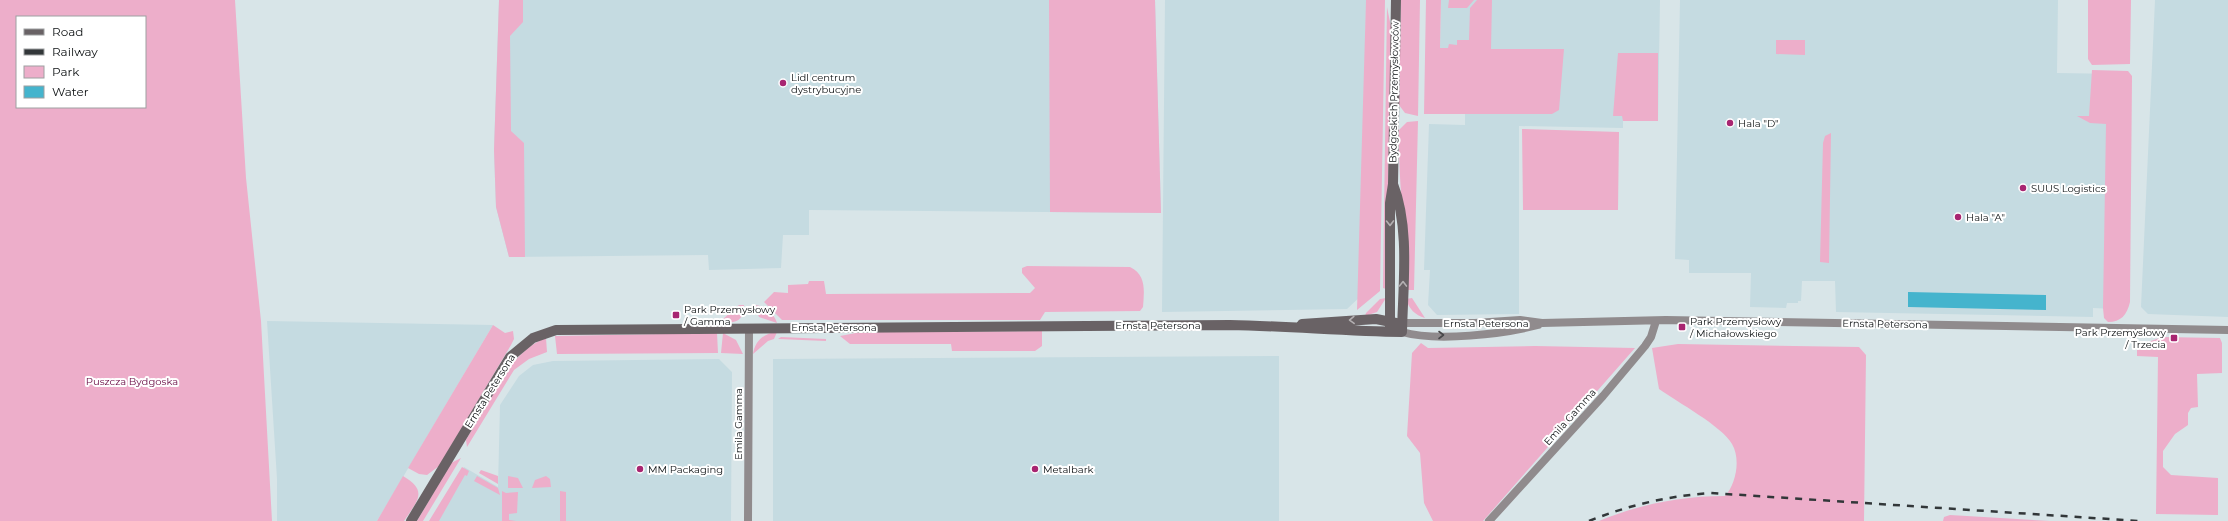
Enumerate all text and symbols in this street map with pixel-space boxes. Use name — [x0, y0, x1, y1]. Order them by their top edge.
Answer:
legend — [16, 16, 146, 108]
street label: Bydgoskich Przemysłowców — [1386, 21, 1402, 163]
text: Road — [52, 24, 83, 39]
text: Railway — [52, 44, 98, 59]
text: Park — [52, 64, 80, 79]
place label: Lidl centrum dystrybucyjne — [791, 71, 861, 96]
marker: Lidl centrum dystrybucyjne — [778, 78, 788, 88]
text: Water — [52, 84, 89, 99]
place label: Hala "D" — [1738, 117, 1779, 130]
marker: Hala "D" — [1725, 118, 1735, 128]
place label: SUUS Logistics — [2031, 182, 2106, 195]
marker: SUUS Logistics — [2018, 183, 2028, 193]
place label: Hala "A" — [1966, 211, 2005, 224]
marker: Hala "A" — [1953, 212, 1963, 222]
one-way arrow — [1386, 220, 1394, 226]
one-way arrow — [1399, 281, 1407, 287]
place label: Park Przemysłowy / Gamma — [683, 303, 776, 328]
marker: Park Przemysłowy / Gamma — [671, 310, 681, 320]
place label: Park Przemysłowy / Michałowskiego — [1689, 315, 1782, 340]
one-way arrow — [1349, 316, 1355, 325]
street label: Ernsta Petersona — [1443, 317, 1529, 330]
street label: Ernsta Petersona — [1842, 317, 1928, 331]
street label: Ernsta Petersona — [1115, 319, 1201, 332]
street label: Ernsta Petersona — [791, 321, 877, 334]
marker: Park Przemysłowy / Michałowskiego — [1677, 322, 1687, 332]
place label: Park Przemysłowy / Trzecia — [2075, 326, 2167, 351]
one-way arrow — [1438, 331, 1444, 339]
marker: Park Przemysłowy / Trzecia — [2169, 333, 2179, 343]
street label: Ernsta Petersona — [462, 351, 518, 431]
park label: Puszcza Bydgoska — [86, 375, 178, 388]
street label: Emila Gamma — [1541, 386, 1599, 448]
street label: Emila Gamma — [732, 388, 745, 460]
place label: MM Packaging — [648, 463, 723, 476]
place label: Metalbark — [1043, 463, 1094, 476]
marker: MM Packaging — [635, 464, 645, 474]
marker: Metalbark — [1030, 464, 1040, 474]

